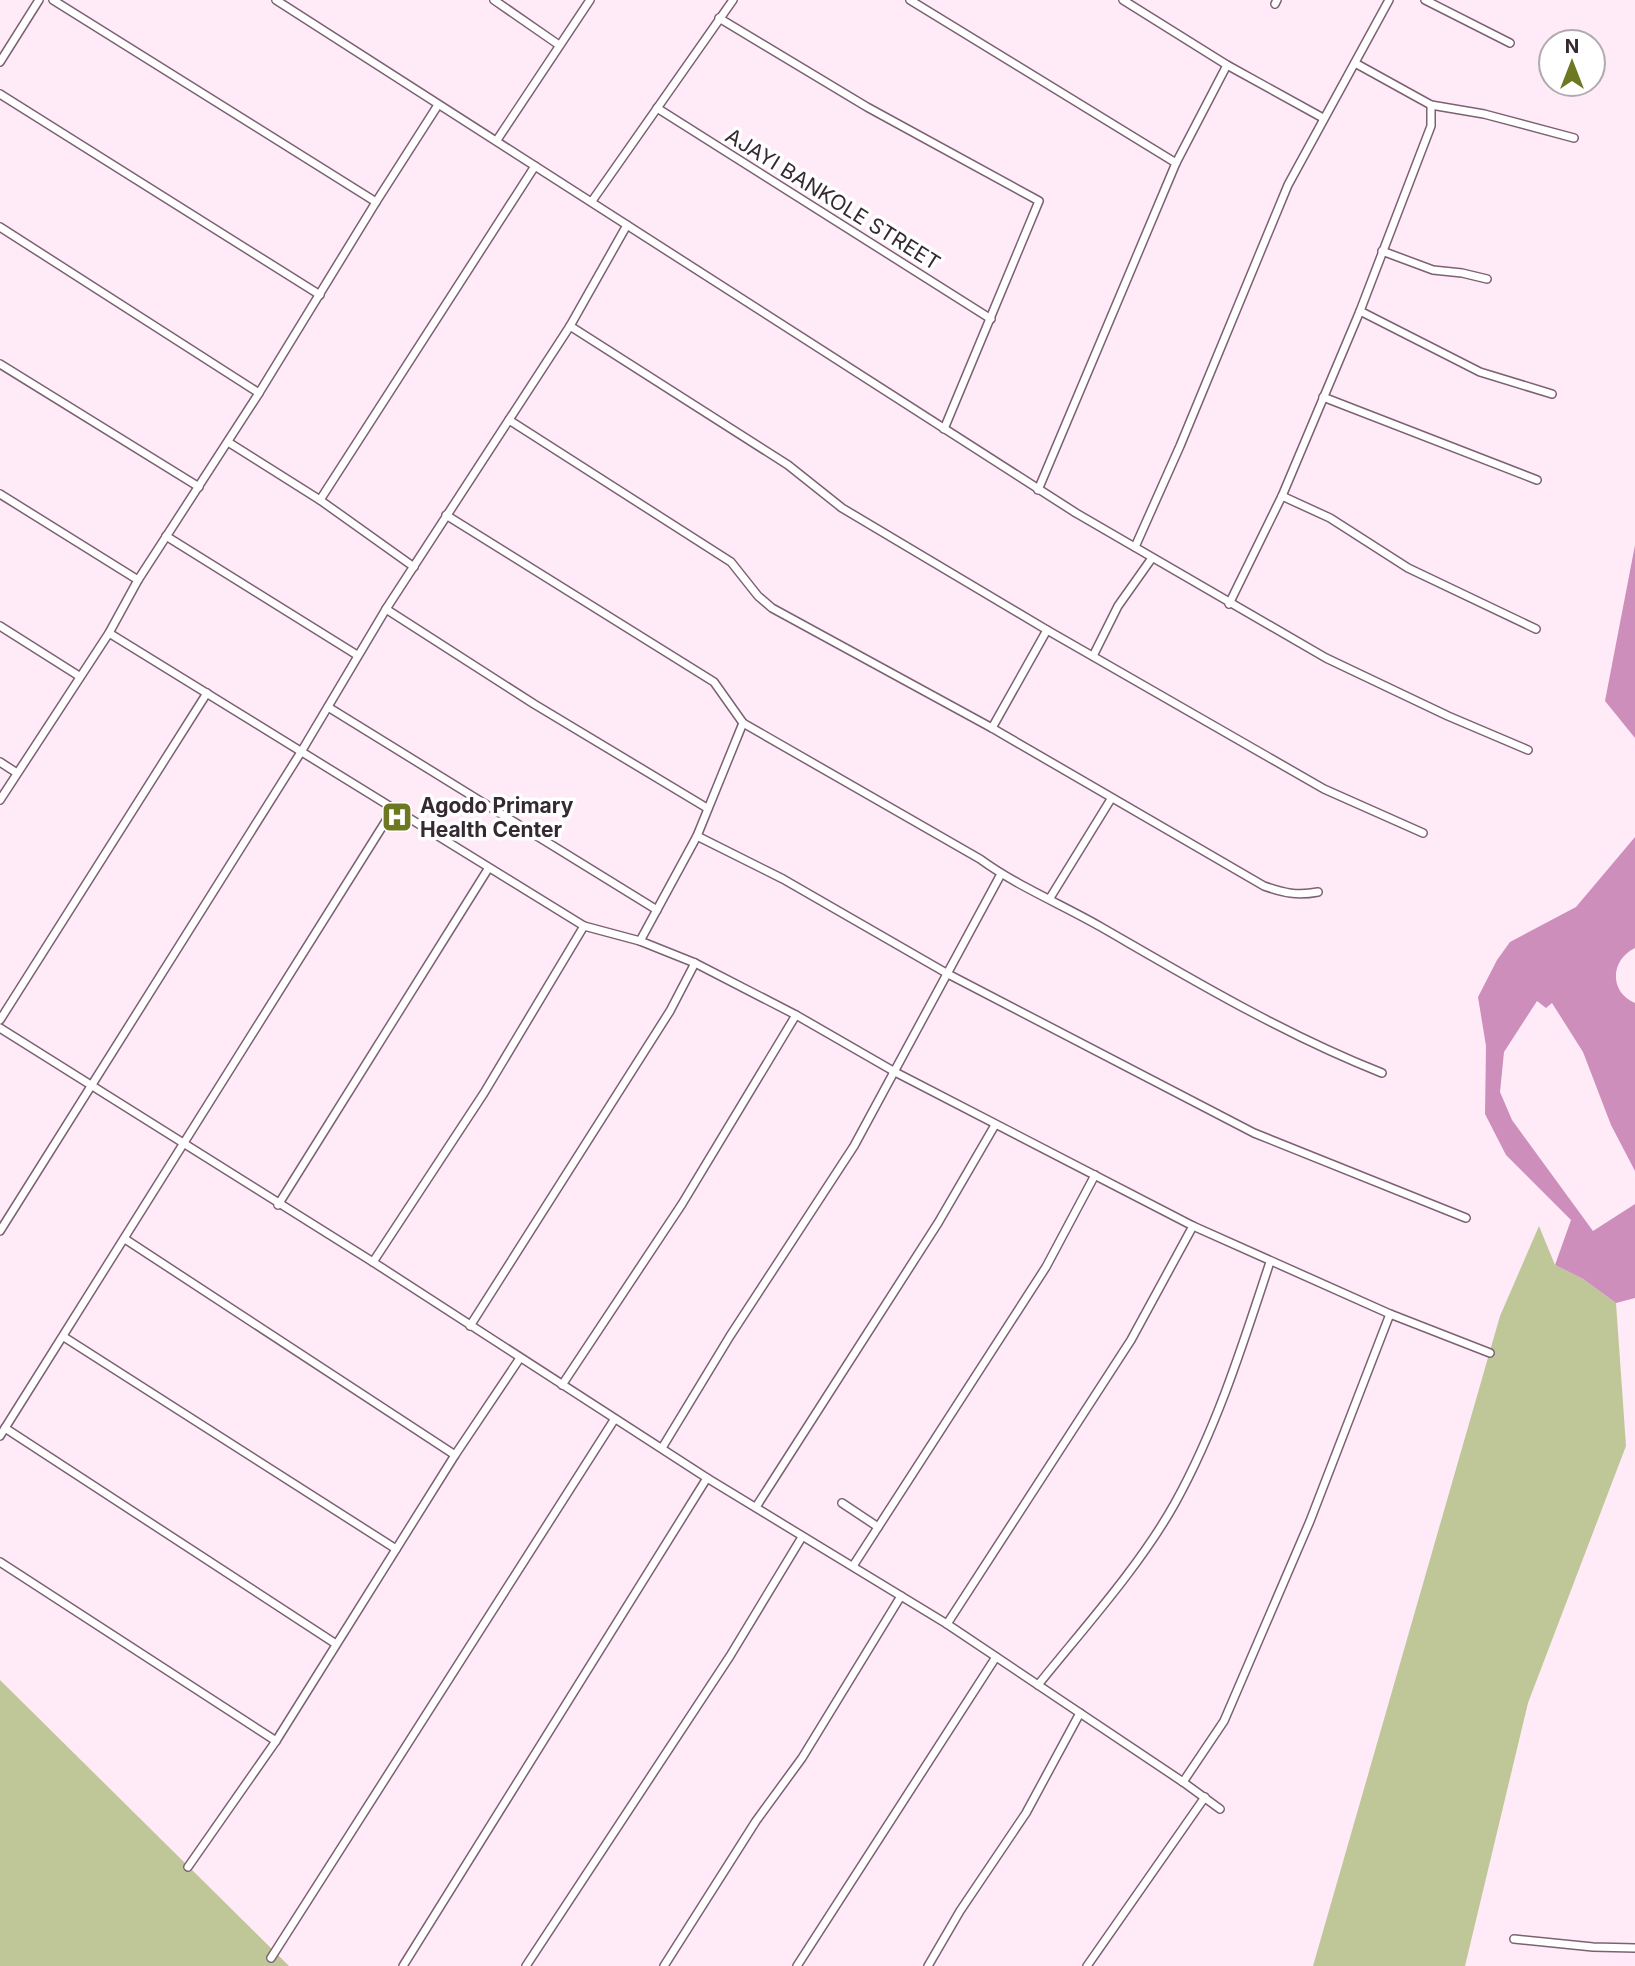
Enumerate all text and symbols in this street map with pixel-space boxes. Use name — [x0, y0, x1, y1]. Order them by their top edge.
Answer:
north arrow — [1537, 28, 1607, 98]
text: N — [1565, 35, 1579, 58]
street label: AJAYI BANKOLE STREET — [721, 123, 945, 275]
place label: Agodo Primary Health Center — [420, 793, 574, 842]
hospital icon: Agodo Primary Health Center — [380, 800, 414, 834]

